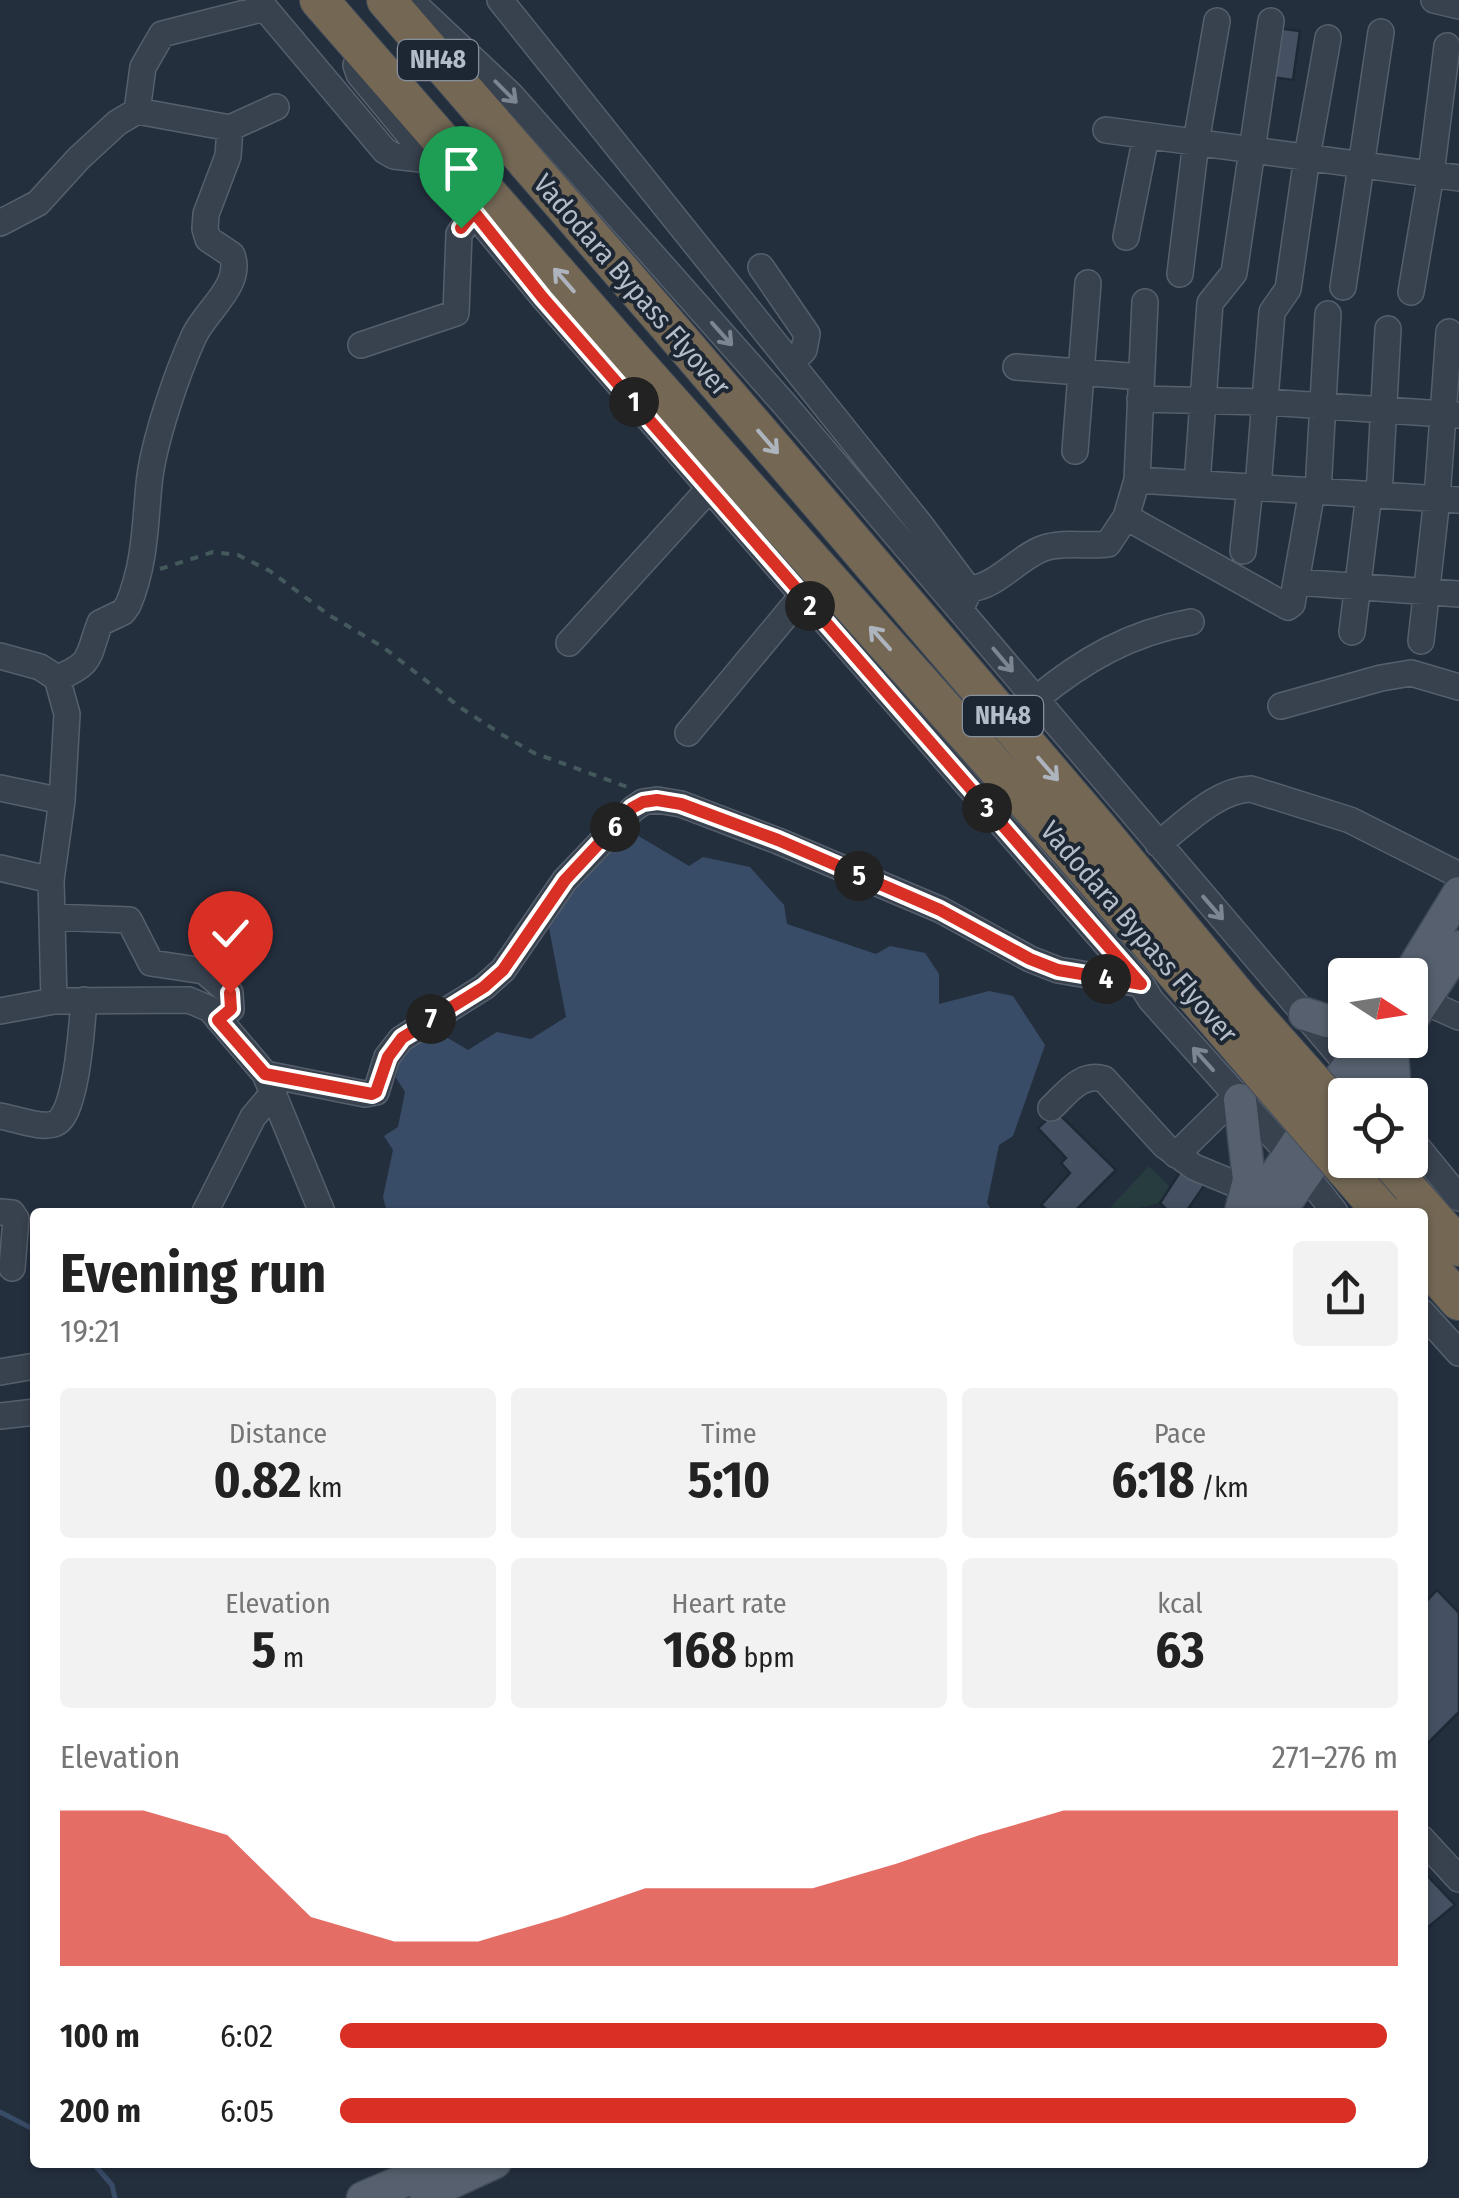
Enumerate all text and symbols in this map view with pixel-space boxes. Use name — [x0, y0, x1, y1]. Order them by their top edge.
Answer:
road number: NH48 — [398, 40, 478, 80]
one-way arrow — [494, 79, 518, 103]
pin — [419, 126, 504, 229]
icon: arrive — [434, 141, 489, 196]
street label: Vadodara Bypass Flyover — [527, 167, 737, 403]
one-way arrow — [554, 268, 576, 294]
one-way arrow — [711, 321, 734, 346]
pin: 1 — [609, 377, 659, 427]
text: 1 — [628, 385, 640, 418]
one-way arrow — [756, 429, 779, 454]
pin: 2 — [785, 581, 835, 631]
text: 2 — [804, 589, 816, 622]
one-way arrow — [869, 626, 892, 651]
one-way arrow — [991, 647, 1013, 673]
road number: NH48 — [963, 696, 1043, 736]
one-way arrow — [1036, 755, 1058, 781]
pin: 3 — [962, 783, 1012, 833]
text: 3 — [980, 791, 994, 824]
pin: 6 — [590, 802, 640, 852]
text: 6 — [608, 810, 622, 843]
street label: Vadodara Bypass Flyover — [1034, 814, 1244, 1050]
pin: 5 — [834, 851, 884, 901]
text: 5 — [852, 859, 866, 892]
pin — [188, 891, 273, 994]
one-way arrow — [1201, 895, 1224, 920]
icon: check — [203, 906, 258, 961]
pin: 4 — [1081, 954, 1131, 1004]
north arrow — [1328, 958, 1428, 1058]
map controls — [1328, 958, 1428, 1178]
text: 4 — [1099, 962, 1113, 995]
pin: 7 — [406, 994, 456, 1044]
text: 7 — [425, 1002, 437, 1035]
one-way arrow — [1192, 1047, 1215, 1072]
button: locate — [1328, 1078, 1428, 1178]
text: Evening run — [60, 1241, 326, 1307]
button: share — [1293, 1241, 1398, 1346]
text: 19:21 — [60, 1312, 121, 1350]
text: Distance — [229, 1417, 327, 1450]
text: Time — [701, 1417, 757, 1450]
text: Pace — [1154, 1417, 1206, 1450]
text: 0.82 — [213, 1450, 301, 1510]
text: 5:10 — [688, 1450, 770, 1510]
text: 6:18 — [1111, 1450, 1195, 1510]
text: km — [301, 1471, 343, 1504]
text: /km — [1195, 1471, 1249, 1504]
text: Elevation — [225, 1587, 331, 1620]
text: Heart rate — [672, 1587, 786, 1620]
text: kcal — [1157, 1587, 1203, 1620]
text: 5 — [252, 1620, 276, 1680]
text: 168 — [663, 1620, 737, 1680]
text: 63 — [1155, 1620, 1205, 1680]
text: m — [276, 1641, 304, 1674]
text: bpm — [737, 1641, 795, 1674]
text: Elevation — [60, 1738, 180, 1776]
text: 271–276 m — [1272, 1738, 1398, 1776]
text: 100 m — [60, 2017, 140, 2055]
text: 6:02 — [220, 2017, 273, 2055]
text: 200 m — [60, 2092, 141, 2130]
text: 6:05 — [220, 2092, 274, 2130]

